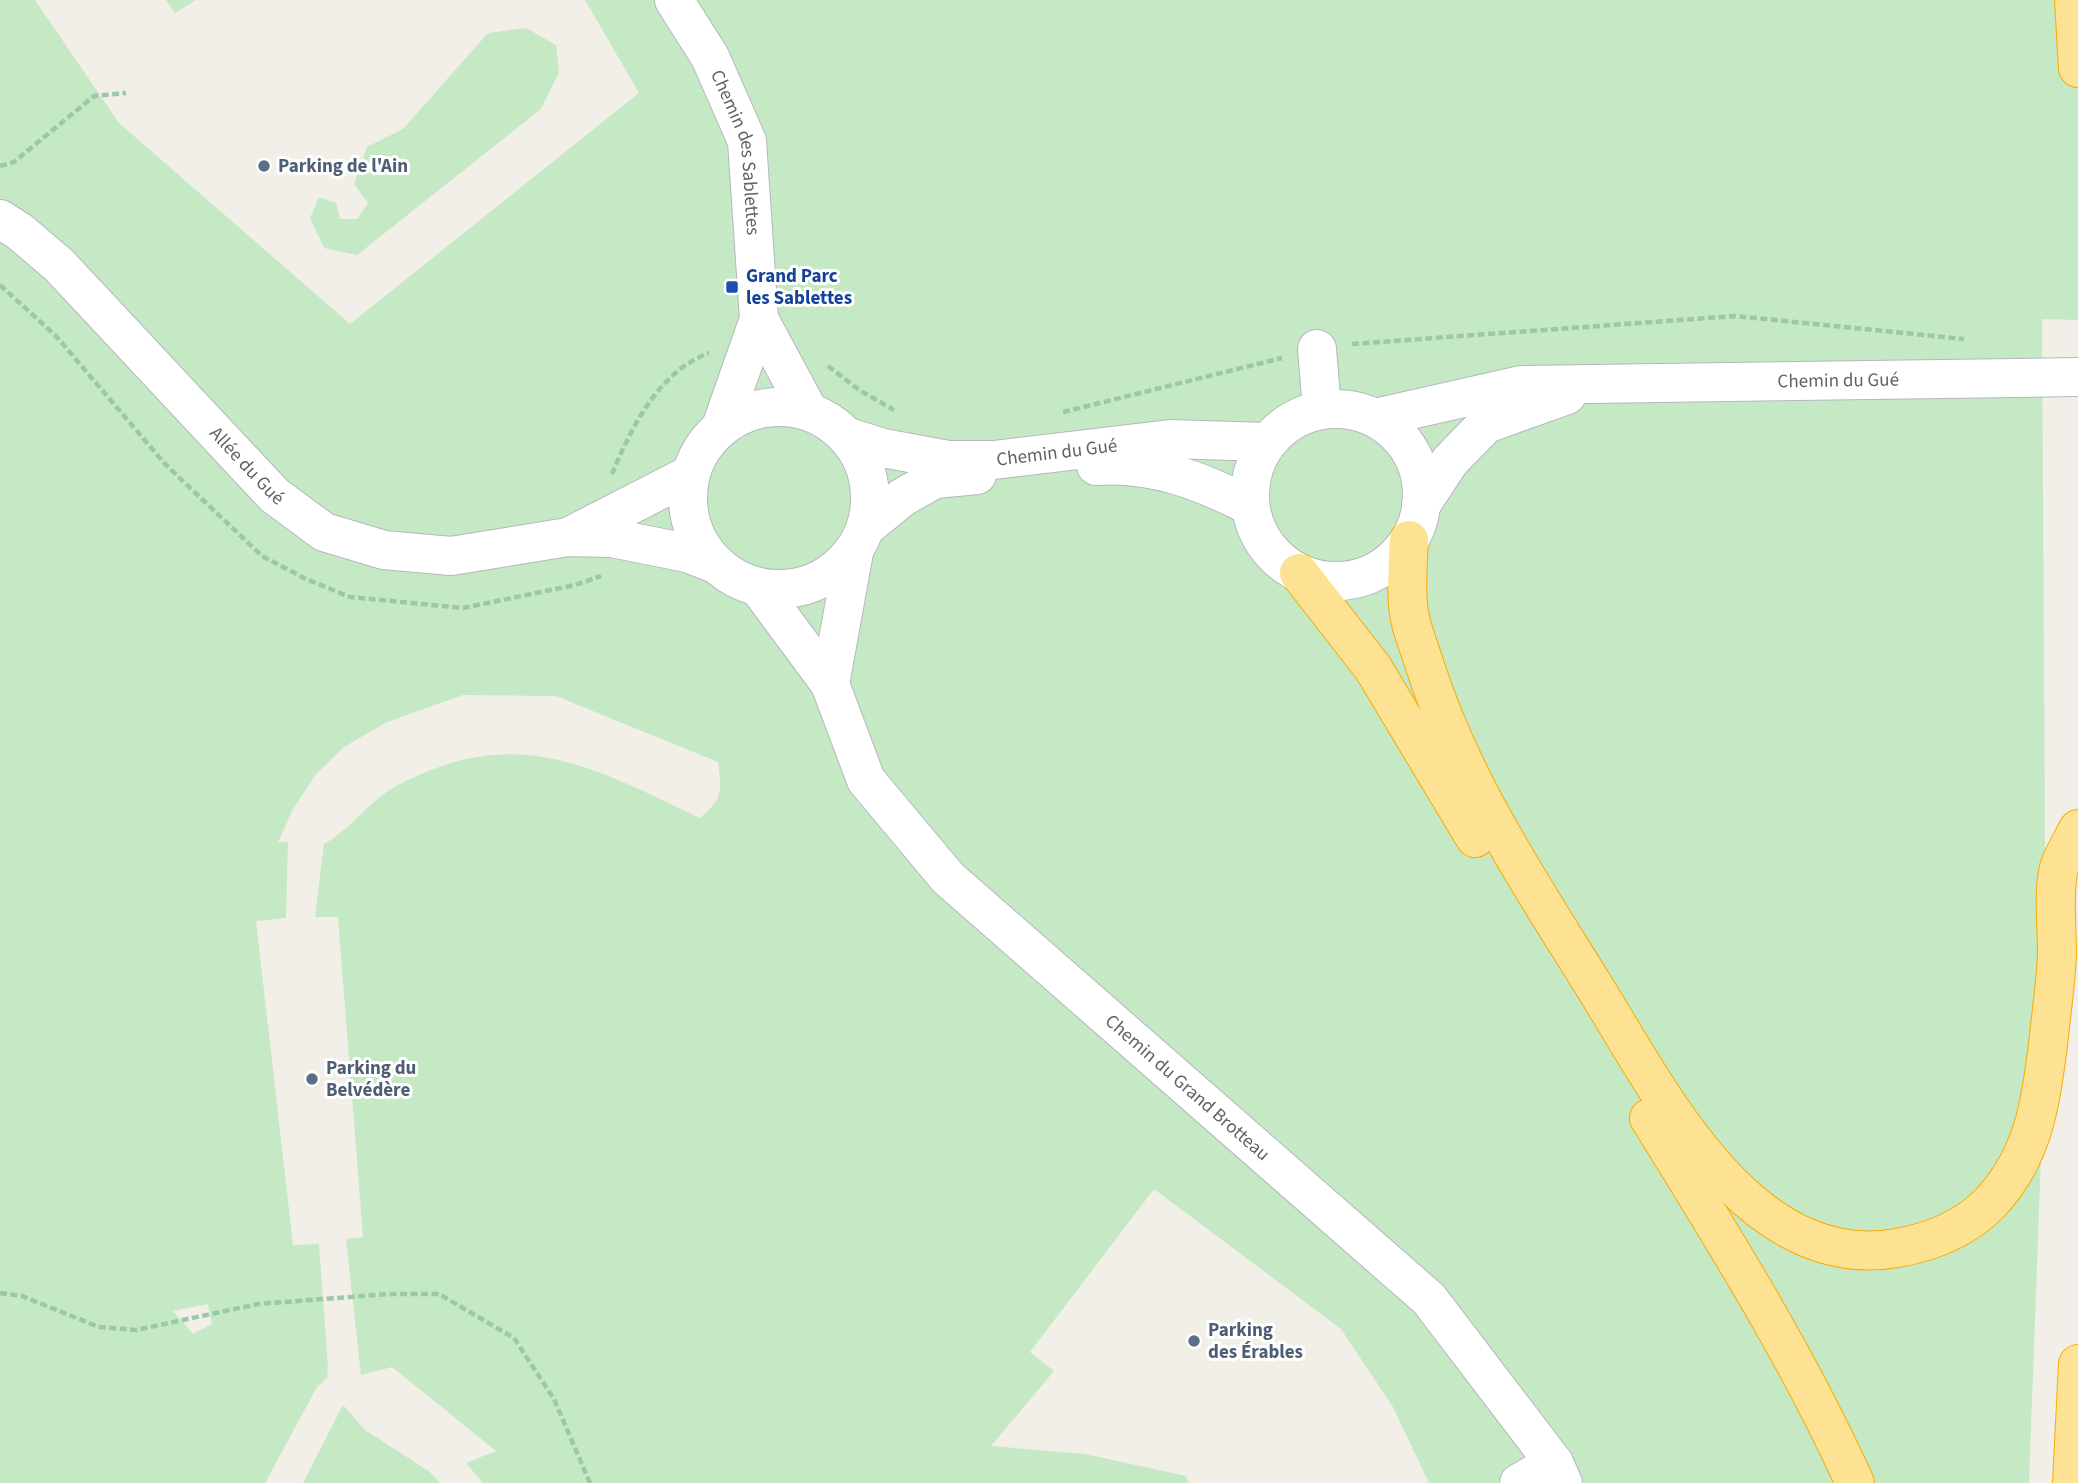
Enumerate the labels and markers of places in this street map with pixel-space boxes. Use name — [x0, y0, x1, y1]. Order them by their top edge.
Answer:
place label: Parking de l'Ain — [278, 153, 408, 180]
marker: Parking de l'Ain — [256, 158, 272, 174]
place label: Grand Parc les Sablettes — [746, 263, 852, 312]
marker: Grand Parc les Sablettes — [724, 279, 740, 295]
place label: Parking du Belvédère — [326, 1055, 416, 1104]
marker: Parking du Belvédère — [304, 1071, 320, 1087]
place label: Parking des Érables — [1208, 1317, 1303, 1366]
marker: Parking des Érables — [1186, 1333, 1202, 1349]

